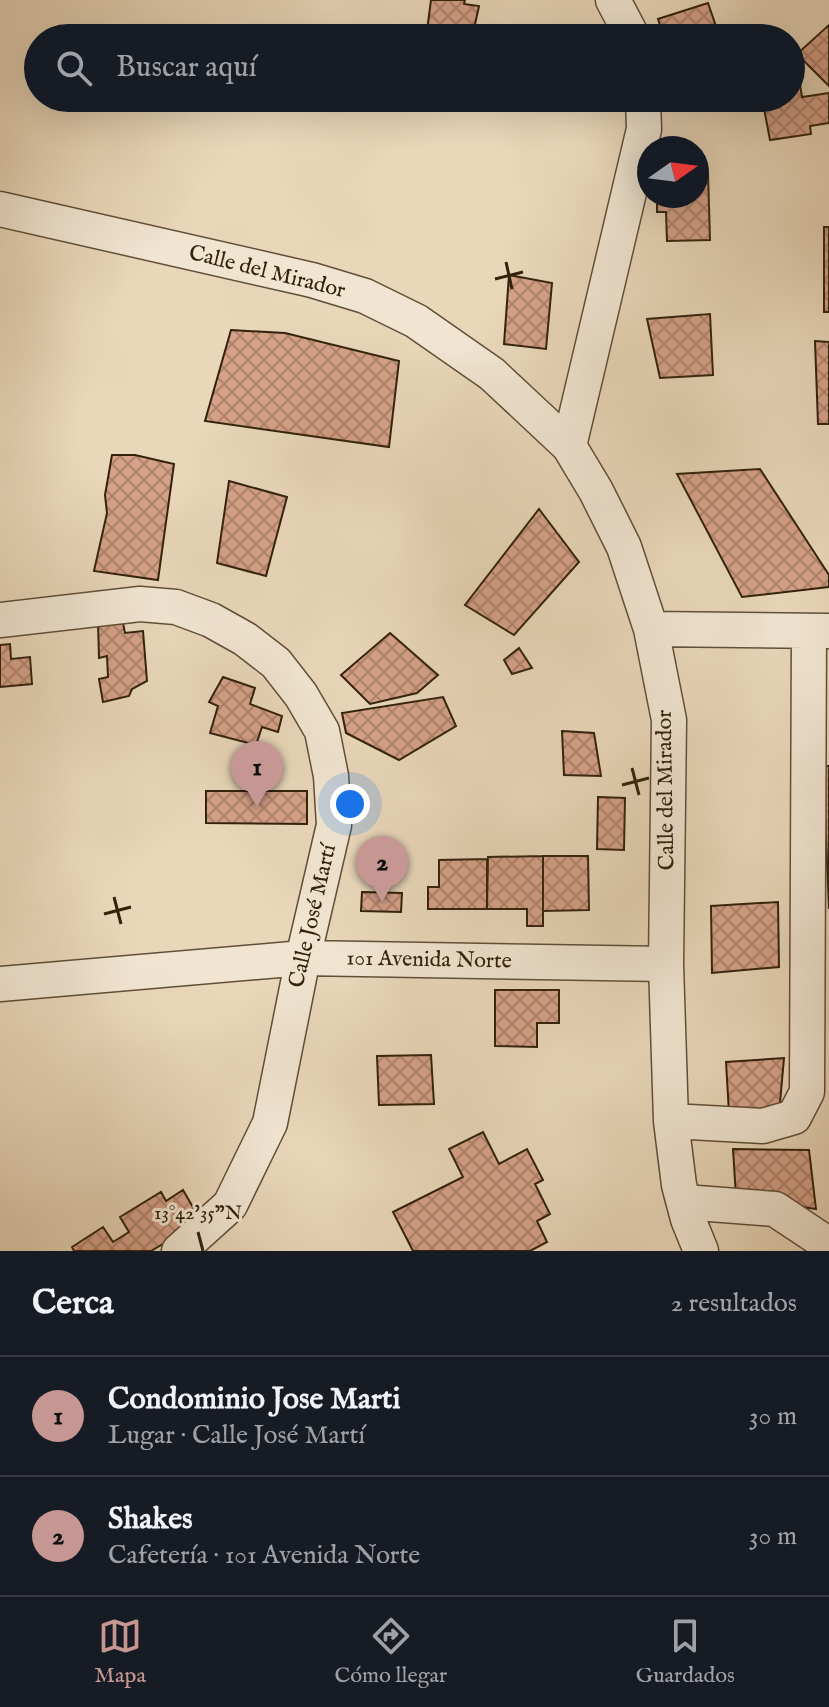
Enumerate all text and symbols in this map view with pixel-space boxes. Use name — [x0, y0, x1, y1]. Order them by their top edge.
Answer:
search box — [24, 24, 805, 112]
icon: search — [52, 46, 96, 90]
text: Buscar aquí — [116, 49, 257, 87]
north arrow — [637, 136, 709, 208]
street label: Calle del Mirador — [186, 239, 348, 305]
street label: Calle del Mirador — [651, 710, 681, 870]
pin: 1 — [231, 741, 283, 807]
your location — [330, 784, 370, 824]
pin: 2 — [356, 836, 408, 902]
street label: Calle José Martí — [283, 839, 344, 991]
street label: 101 Avenida Norte — [346, 945, 512, 975]
text: 13°42'35"N — [154, 1201, 242, 1226]
text: Cerca — [32, 1282, 114, 1325]
text: 2 resultados — [671, 1287, 797, 1320]
text: Condominio Jose Marti — [108, 1381, 400, 1419]
text: 1 — [53, 1400, 63, 1433]
text: 30 m — [749, 1400, 797, 1433]
text: Lugar · Calle José Martí — [108, 1419, 365, 1452]
text: Shakes — [108, 1501, 192, 1539]
text: 2 — [52, 1520, 64, 1553]
text: 30 m — [749, 1520, 797, 1553]
text: Cafetería · 101 Avenida Norte — [108, 1539, 420, 1572]
tab: Mapa — [94, 1614, 146, 1690]
tab: Cómo llegar — [334, 1614, 447, 1690]
tab: Guardados — [636, 1614, 735, 1690]

